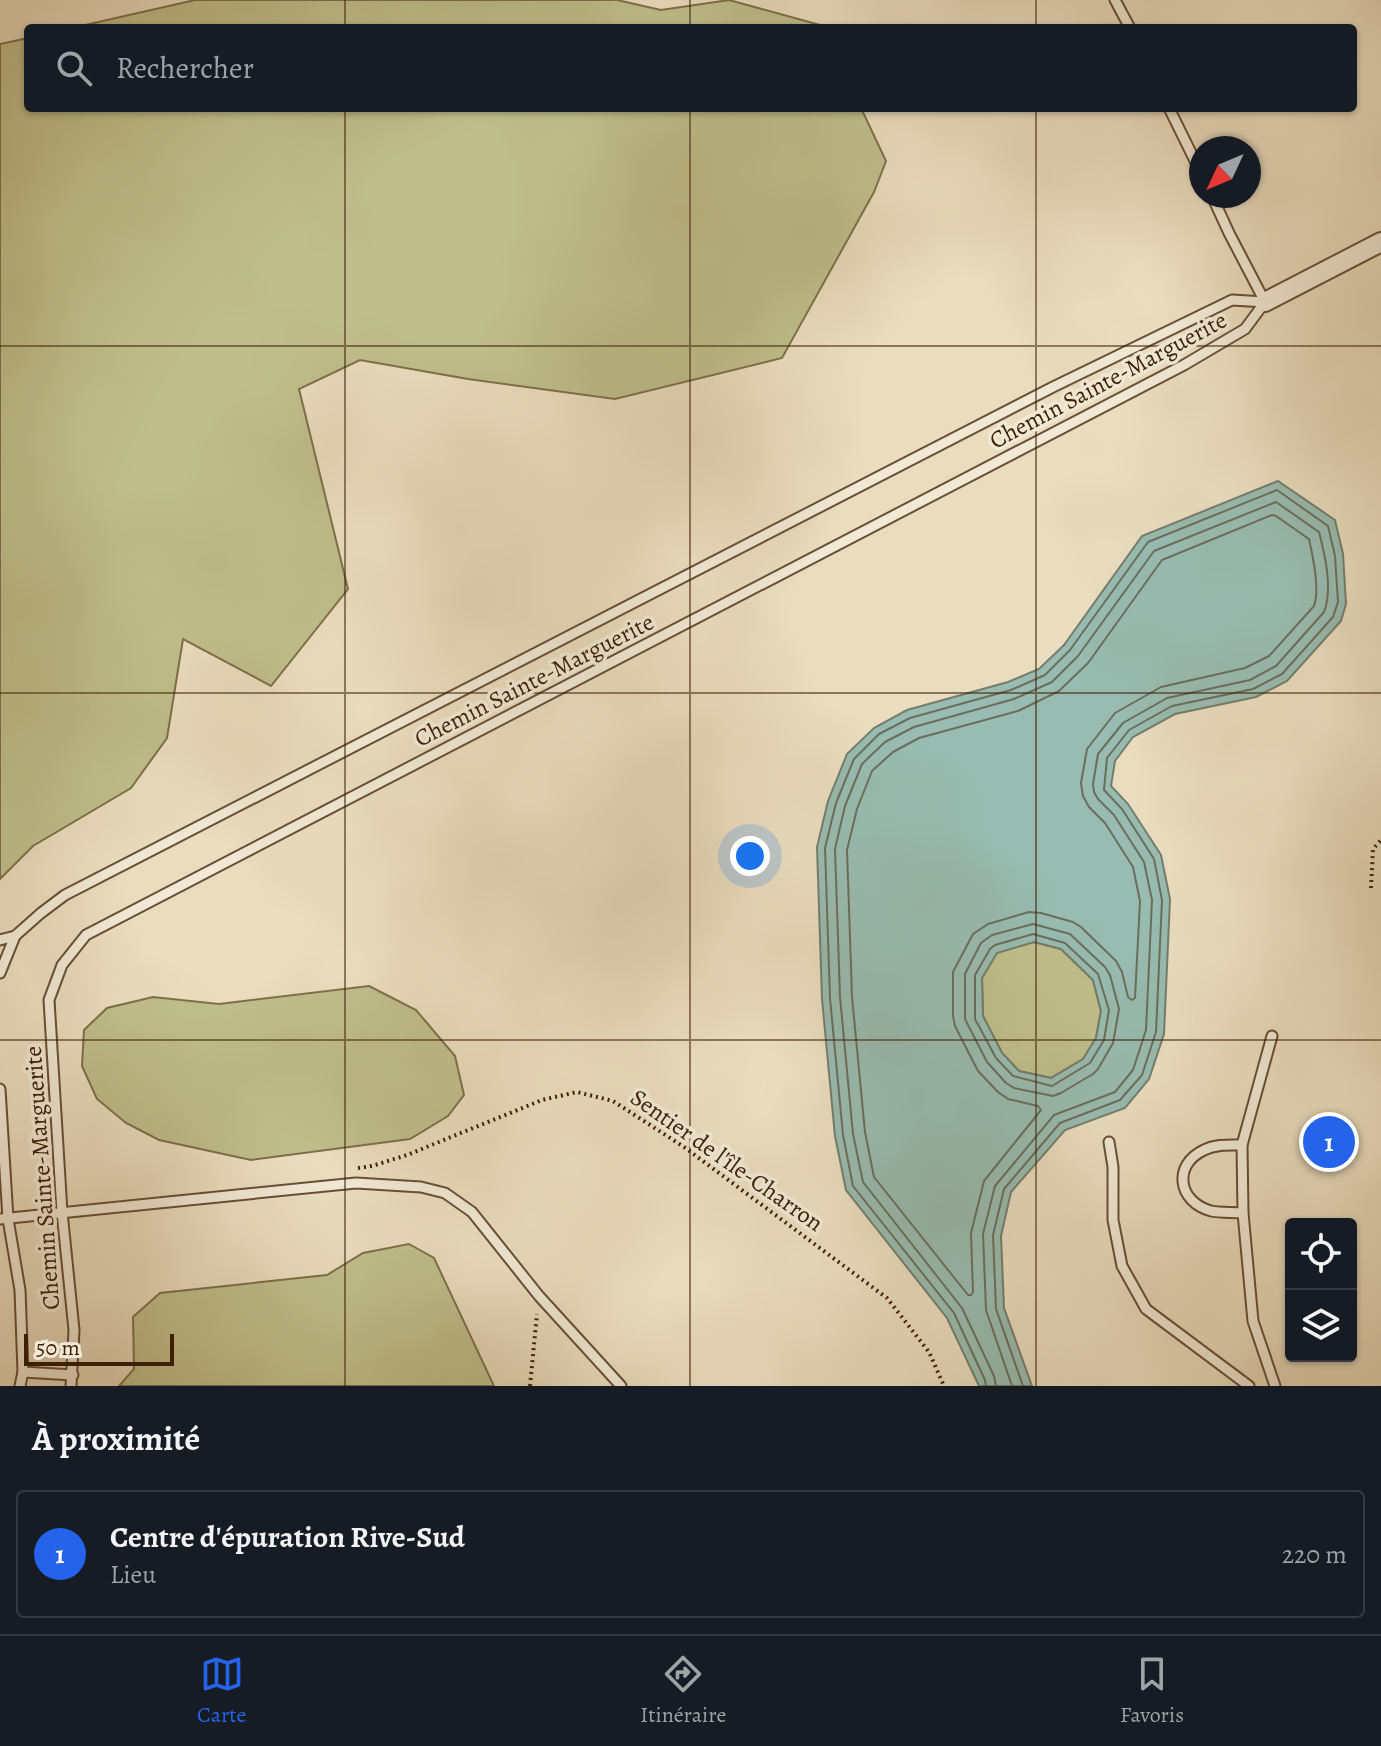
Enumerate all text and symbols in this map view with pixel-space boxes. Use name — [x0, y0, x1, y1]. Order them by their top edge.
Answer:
search box — [24, 24, 1357, 112]
icon: search — [52, 46, 96, 90]
text: Rechercher — [116, 48, 254, 88]
north arrow — [1189, 136, 1261, 208]
street label: Chemin Sainte-Marguerite — [984, 304, 1232, 456]
street label: Chemin Sainte-Marguerite — [409, 606, 659, 754]
your location — [730, 836, 770, 876]
street label: Chemin Sainte-Marguerite — [17, 1045, 67, 1311]
street label: Sentier de l'île-Charron — [624, 1081, 830, 1239]
pin: 1 — [1303, 1112, 1355, 1172]
map controls — [1285, 1218, 1357, 1362]
button: locate — [1285, 1218, 1357, 1290]
button: layers — [1285, 1290, 1357, 1362]
scale bar — [24, 1330, 174, 1366]
text: 50 m — [36, 1333, 80, 1363]
text: À proximité — [32, 1415, 200, 1462]
text: Centre d'épuration Rive-Sud — [110, 1517, 465, 1557]
text: 1 — [55, 1537, 65, 1572]
text: 220 m — [1282, 1537, 1347, 1572]
text: Lieu — [110, 1557, 156, 1592]
tab: Carte — [197, 1652, 246, 1730]
tab: Itinéraire — [640, 1652, 726, 1730]
tab: Favoris — [1120, 1652, 1184, 1730]

